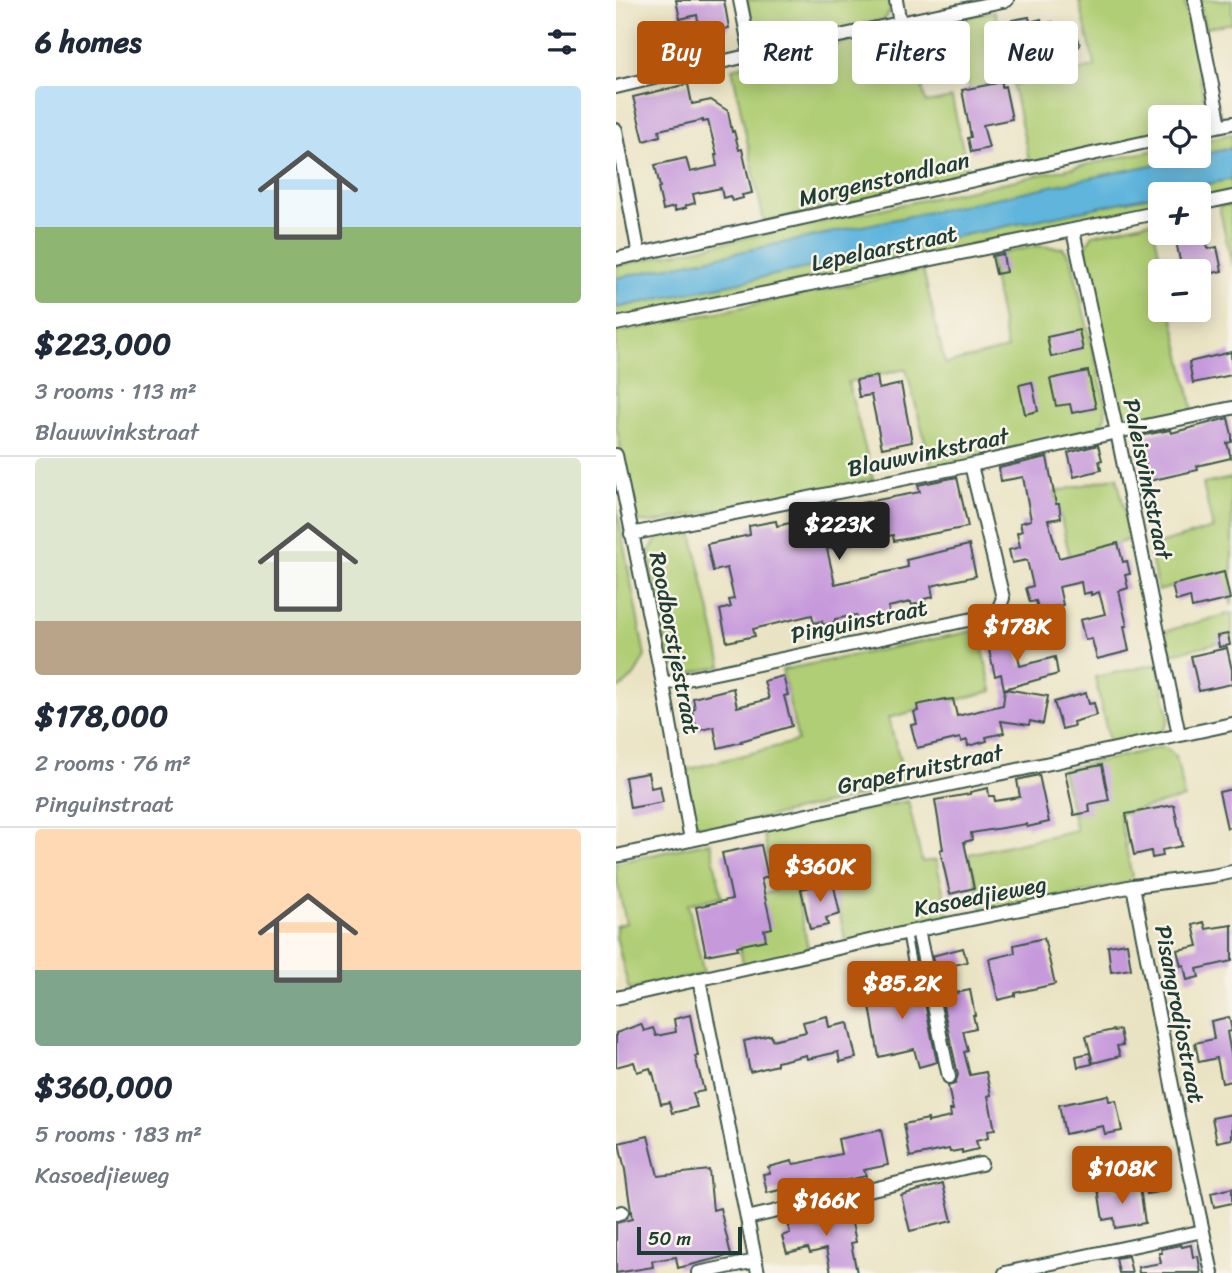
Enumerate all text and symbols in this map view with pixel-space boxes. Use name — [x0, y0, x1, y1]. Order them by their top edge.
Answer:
text: 6 homes — [35, 15, 142, 69]
chip: Buy — [637, 21, 725, 84]
chip: Rent — [739, 21, 838, 84]
chip: Filters — [852, 21, 970, 84]
chip: New — [984, 21, 1078, 84]
icon: filters — [543, 23, 581, 61]
map controls — [1148, 105, 1211, 322]
button: locate — [1148, 105, 1211, 168]
icon: home — [245, 132, 371, 258]
street label: Morgenstondlaan — [794, 140, 974, 219]
button: + — [1148, 182, 1211, 245]
street label: Lepelaarstraat — [807, 213, 961, 284]
button: − — [1148, 259, 1211, 322]
text: $223,000 — [35, 317, 171, 371]
text: 3 rooms · 113 m² — [35, 371, 197, 412]
street label: Paleisvinkstraat — [1110, 395, 1185, 565]
text: Blauwvinkstraat — [35, 412, 199, 453]
street label: Blauwvinkstraat — [844, 415, 1014, 490]
pin: $223K — [790, 503, 888, 562]
icon: home — [245, 504, 371, 630]
text: $223K — [805, 504, 873, 545]
street label: Roodborstjestraat — [637, 548, 712, 738]
street label: Pinguinstraat — [787, 587, 931, 656]
pin: $178K — [968, 604, 1066, 664]
text: $178K — [984, 606, 1050, 647]
text: $178,000 — [35, 689, 168, 743]
street label: Grapefruitstraat — [833, 732, 1009, 807]
text: 2 rooms · 76 m² — [35, 743, 191, 784]
text: Pinguinstraat — [35, 784, 174, 825]
pin: $360K — [771, 844, 869, 904]
text: $360K — [785, 846, 855, 887]
street label: Kasoedjieweg — [910, 863, 1050, 929]
icon: home — [245, 875, 371, 1001]
street label: Pisangrodjostraat — [1142, 921, 1217, 1107]
pin: $85.2K — [845, 962, 959, 1021]
text: $85.2K — [863, 963, 941, 1004]
text: $360,000 — [35, 1060, 173, 1114]
text: 5 rooms · 183 m² — [35, 1114, 202, 1155]
pin: $108K — [1073, 1146, 1171, 1206]
text: $108K — [1088, 1148, 1156, 1189]
text: Kasoedjieweg — [35, 1155, 169, 1196]
pin: $166K — [777, 1178, 875, 1238]
text: $166K — [793, 1180, 859, 1221]
text: 50 m — [648, 1222, 691, 1255]
scale bar — [637, 1224, 742, 1256]

